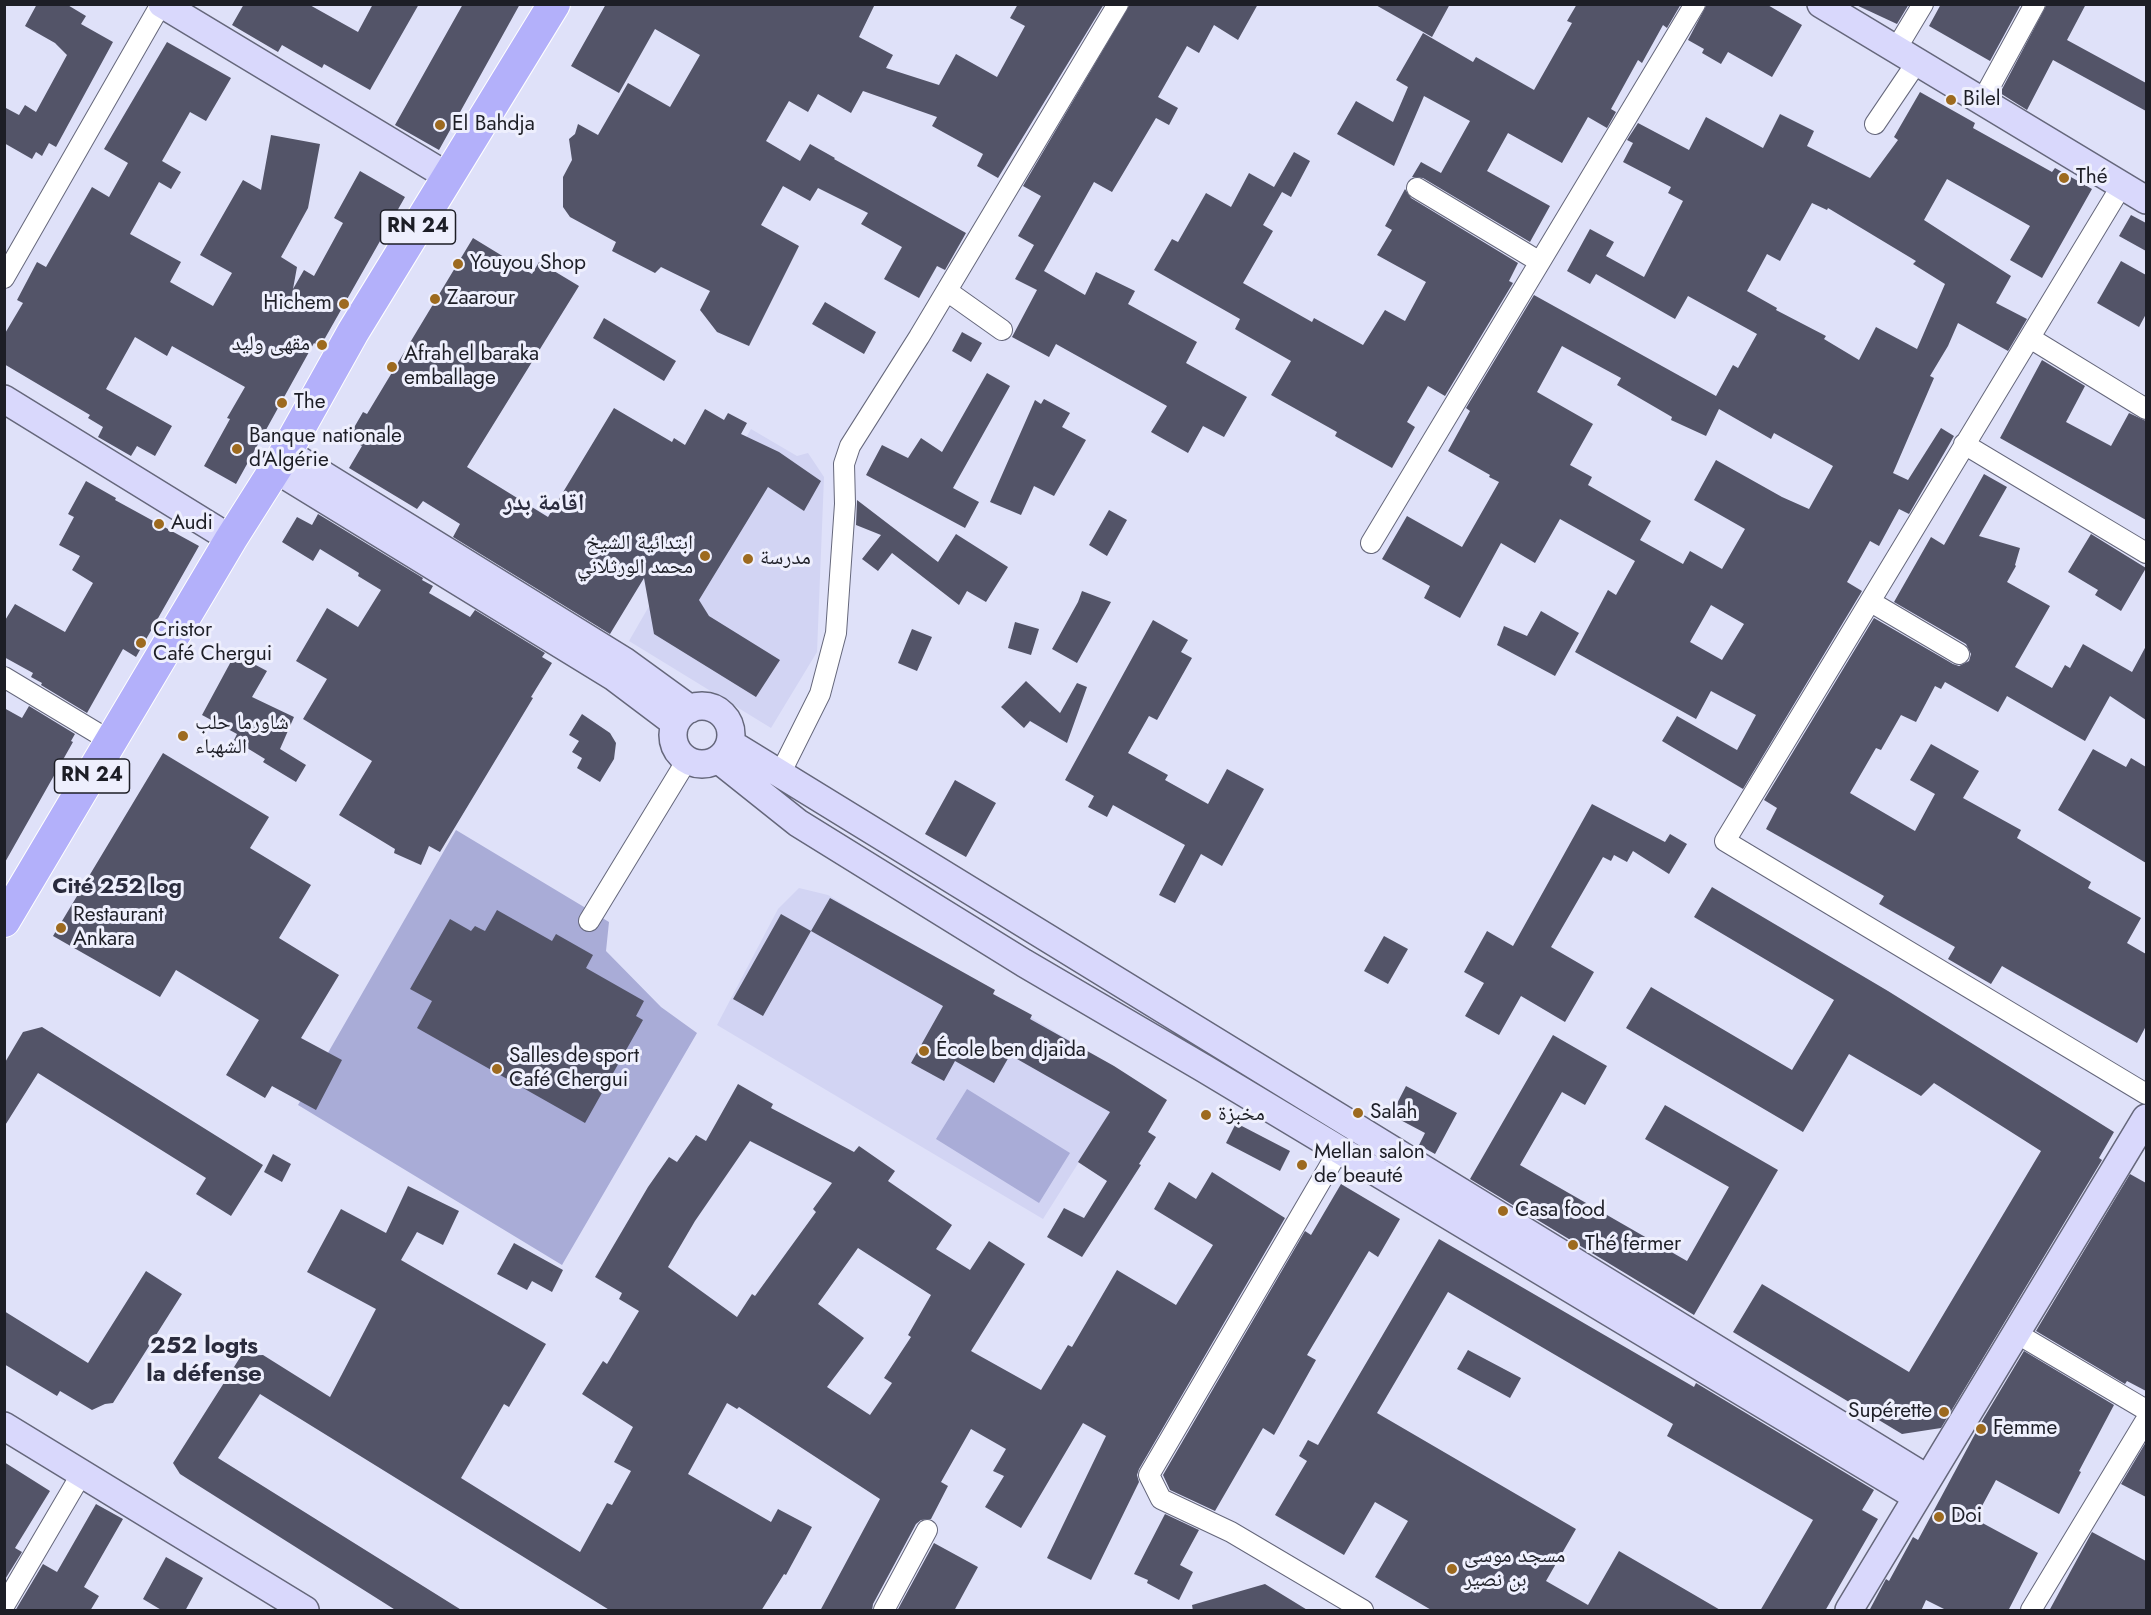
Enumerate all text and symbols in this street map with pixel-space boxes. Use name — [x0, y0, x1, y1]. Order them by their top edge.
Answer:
place label: Bilel — [1963, 87, 2001, 113]
marker: Bilel — [1944, 93, 1958, 107]
place label: El Bahdja — [452, 112, 535, 138]
marker: El Bahdja — [433, 118, 447, 132]
place label: Thé — [2076, 165, 2108, 191]
marker: Thé — [2057, 171, 2071, 185]
road number: RN 24 — [380, 210, 456, 244]
place label: Youyou Shop — [470, 251, 586, 277]
marker: Youyou Shop — [451, 257, 465, 271]
place label: Zaarour — [447, 286, 515, 312]
place label: Hichem — [263, 291, 332, 317]
marker: Zaarour — [428, 292, 442, 306]
marker: Hichem — [337, 297, 351, 311]
place label: مقهى وليد — [232, 332, 310, 358]
marker: مقهى وليد — [315, 338, 329, 352]
place label: Afrah el baraka emballage — [404, 342, 539, 392]
marker: Afrah el baraka emballage — [385, 360, 399, 374]
place label: The — [294, 390, 326, 416]
marker: The — [275, 396, 289, 410]
place label: Banque nationale d'Algérie — [249, 424, 402, 474]
marker: Banque nationale d'Algérie — [230, 442, 244, 456]
district label: اقامة بدر — [504, 490, 584, 518]
place label: Audi — [171, 511, 213, 537]
marker: Audi — [152, 517, 166, 531]
place label: ابتدائية الشيخ محمد الورثلاني — [577, 531, 693, 581]
place label: مدرسة — [760, 546, 811, 572]
marker: ابتدائية الشيخ محمد الورثلاني — [698, 549, 712, 563]
marker: مدرسة — [741, 552, 755, 566]
place label: Cristor Café Chergui — [153, 618, 272, 668]
marker: Cristor Café Chergui — [134, 636, 148, 650]
place label: شاورما حلب الشهباء — [195, 711, 289, 761]
marker: شاورما حلب الشهباء — [176, 729, 190, 743]
road number: RN 24 — [54, 759, 130, 793]
district label: Cité 252 log — [52, 875, 182, 901]
place label: Restaurant Ankara — [73, 903, 164, 953]
marker: Restaurant Ankara — [54, 921, 68, 935]
place label: École ben djaida — [936, 1038, 1086, 1064]
place label: Salles de sport Café Chergui — [509, 1044, 639, 1094]
marker: École ben djaida — [917, 1044, 931, 1058]
marker: Salles de sport Café Chergui — [490, 1062, 504, 1076]
place label: Salah — [1370, 1100, 1418, 1126]
place label: مخبزة — [1218, 1102, 1265, 1128]
marker: Salah — [1351, 1106, 1365, 1120]
marker: مخبزة — [1199, 1108, 1213, 1122]
place label: Mellan salon de beauté — [1314, 1140, 1425, 1190]
marker: Mellan salon de beauté — [1295, 1158, 1309, 1172]
place label: Casa food — [1515, 1198, 1605, 1224]
marker: Casa food — [1496, 1204, 1510, 1218]
place label: Thé fermer — [1585, 1232, 1681, 1258]
marker: Thé fermer — [1566, 1238, 1580, 1252]
district label: 252 logts la défense — [146, 1333, 262, 1389]
place label: Supérette — [1848, 1399, 1932, 1425]
marker: Supérette — [1937, 1405, 1951, 1419]
place label: Femme — [1993, 1416, 2057, 1442]
marker: Femme — [1974, 1422, 1988, 1436]
place label: Doi — [1951, 1504, 1982, 1530]
marker: Doi — [1932, 1510, 1946, 1524]
place label: مسجد موسى بن نصير — [1464, 1544, 1565, 1594]
marker: مسجد موسى بن نصير — [1445, 1562, 1459, 1576]

